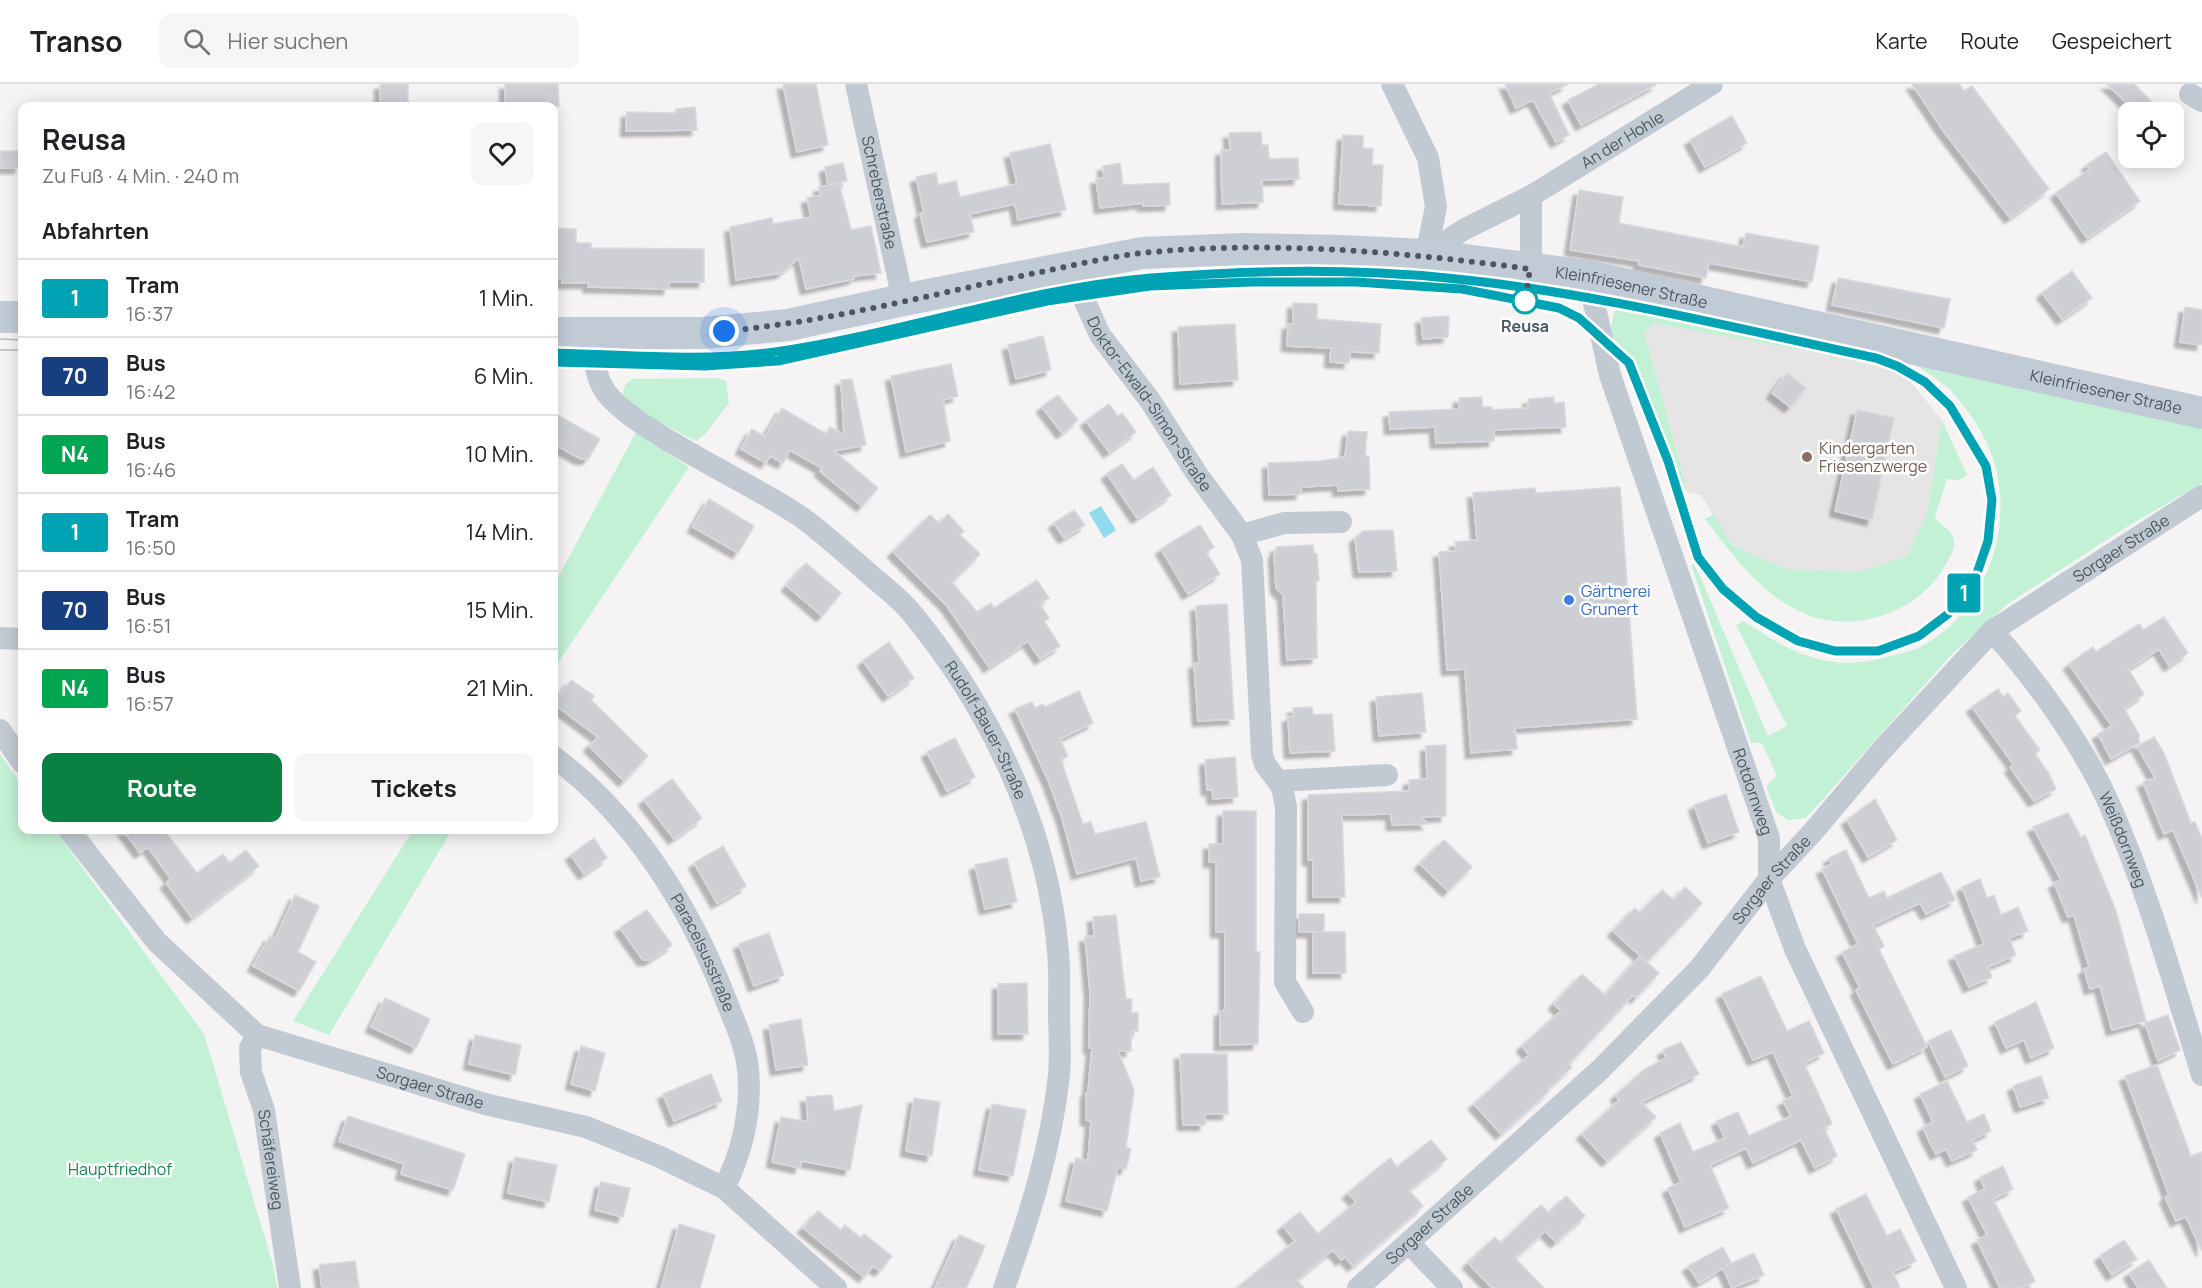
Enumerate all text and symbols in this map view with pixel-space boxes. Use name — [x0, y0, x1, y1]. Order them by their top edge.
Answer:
search box — [159, 14, 579, 68]
text: Transo — [30, 22, 123, 60]
icon: search — [180, 25, 213, 58]
text: Hier suchen — [228, 26, 348, 56]
text: Karte — [1876, 27, 1928, 55]
text: Route — [1961, 27, 2019, 55]
text: Gespeichert — [2052, 27, 2172, 55]
map controls — [2118, 102, 2184, 168]
button: locate — [2118, 102, 2184, 168]
street label: An der Hohle — [1577, 106, 1668, 174]
text: Reusa — [42, 120, 126, 158]
button: heart — [471, 122, 534, 185]
street label: Schreberstraße — [857, 134, 903, 251]
text: Zu Fuß · 4 Min. · 240 m — [42, 162, 239, 189]
text: Abfahrten — [42, 216, 149, 246]
street label: Kleinfriesener Straße — [1554, 261, 1710, 313]
text: Tram — [126, 270, 179, 300]
text: 1 Min. — [479, 283, 534, 313]
text: 1 — [70, 284, 80, 312]
marker: Reusa — [1512, 288, 1538, 314]
text: 16:37 — [126, 300, 173, 327]
street label: Doktor-Ewald-Simon-Straße — [1082, 313, 1217, 496]
place label: Reusa — [1501, 315, 1549, 337]
your location — [709, 316, 739, 346]
text: Bus — [126, 348, 166, 378]
text: 6 Min. — [474, 361, 534, 391]
text: 70 — [62, 362, 88, 390]
street label: Kleinfriesener Straße — [2028, 364, 2184, 419]
text: 16:42 — [126, 378, 175, 405]
text: Bus — [126, 426, 166, 456]
place label: Kindergarten Friesenzwerge — [1819, 437, 1927, 477]
text: 10 Min. — [465, 439, 534, 469]
text: N4 — [61, 440, 89, 468]
marker: Kindergarten Friesenzwerge — [1800, 450, 1814, 464]
text: 16:46 — [126, 456, 176, 483]
text: Tram — [126, 504, 179, 534]
street label: Sorgaer Straße — [2068, 509, 2174, 587]
text: 14 Min. — [466, 517, 534, 547]
text: 1 — [70, 518, 80, 546]
text: 16:50 — [126, 534, 176, 561]
line badge: 1 — [1944, 574, 1984, 612]
text: 1 — [1959, 579, 1969, 607]
place label: Gärtnerei Grunert — [1581, 580, 1651, 620]
text: Bus — [126, 582, 166, 612]
marker: Gärtnerei Grunert — [1562, 593, 1576, 607]
text: 15 Min. — [466, 595, 534, 625]
text: 70 — [62, 596, 88, 624]
text: 16:51 — [126, 612, 172, 639]
street label: Rudolf-Bauer-Straße — [940, 656, 1032, 802]
text: Bus — [126, 660, 166, 690]
text: 21 Min. — [466, 673, 534, 703]
text: N4 — [61, 674, 89, 702]
text: 16:57 — [126, 690, 174, 717]
street label: Rotdornweg — [1728, 745, 1778, 838]
button: Route — [42, 753, 282, 822]
button: Tickets — [294, 753, 534, 822]
street label: Weißdornweg — [2094, 788, 2153, 891]
street label: Sorgaer Straße — [1727, 830, 1816, 929]
street label: Paracelsusstraße — [666, 889, 740, 1015]
street label: Sorgaer Straße — [374, 1061, 487, 1114]
street label: Schäfereiweg — [253, 1108, 289, 1211]
park label: Hauptfriedhof — [68, 1158, 172, 1180]
street label: Sorgaer Straße — [1381, 1178, 1478, 1269]

